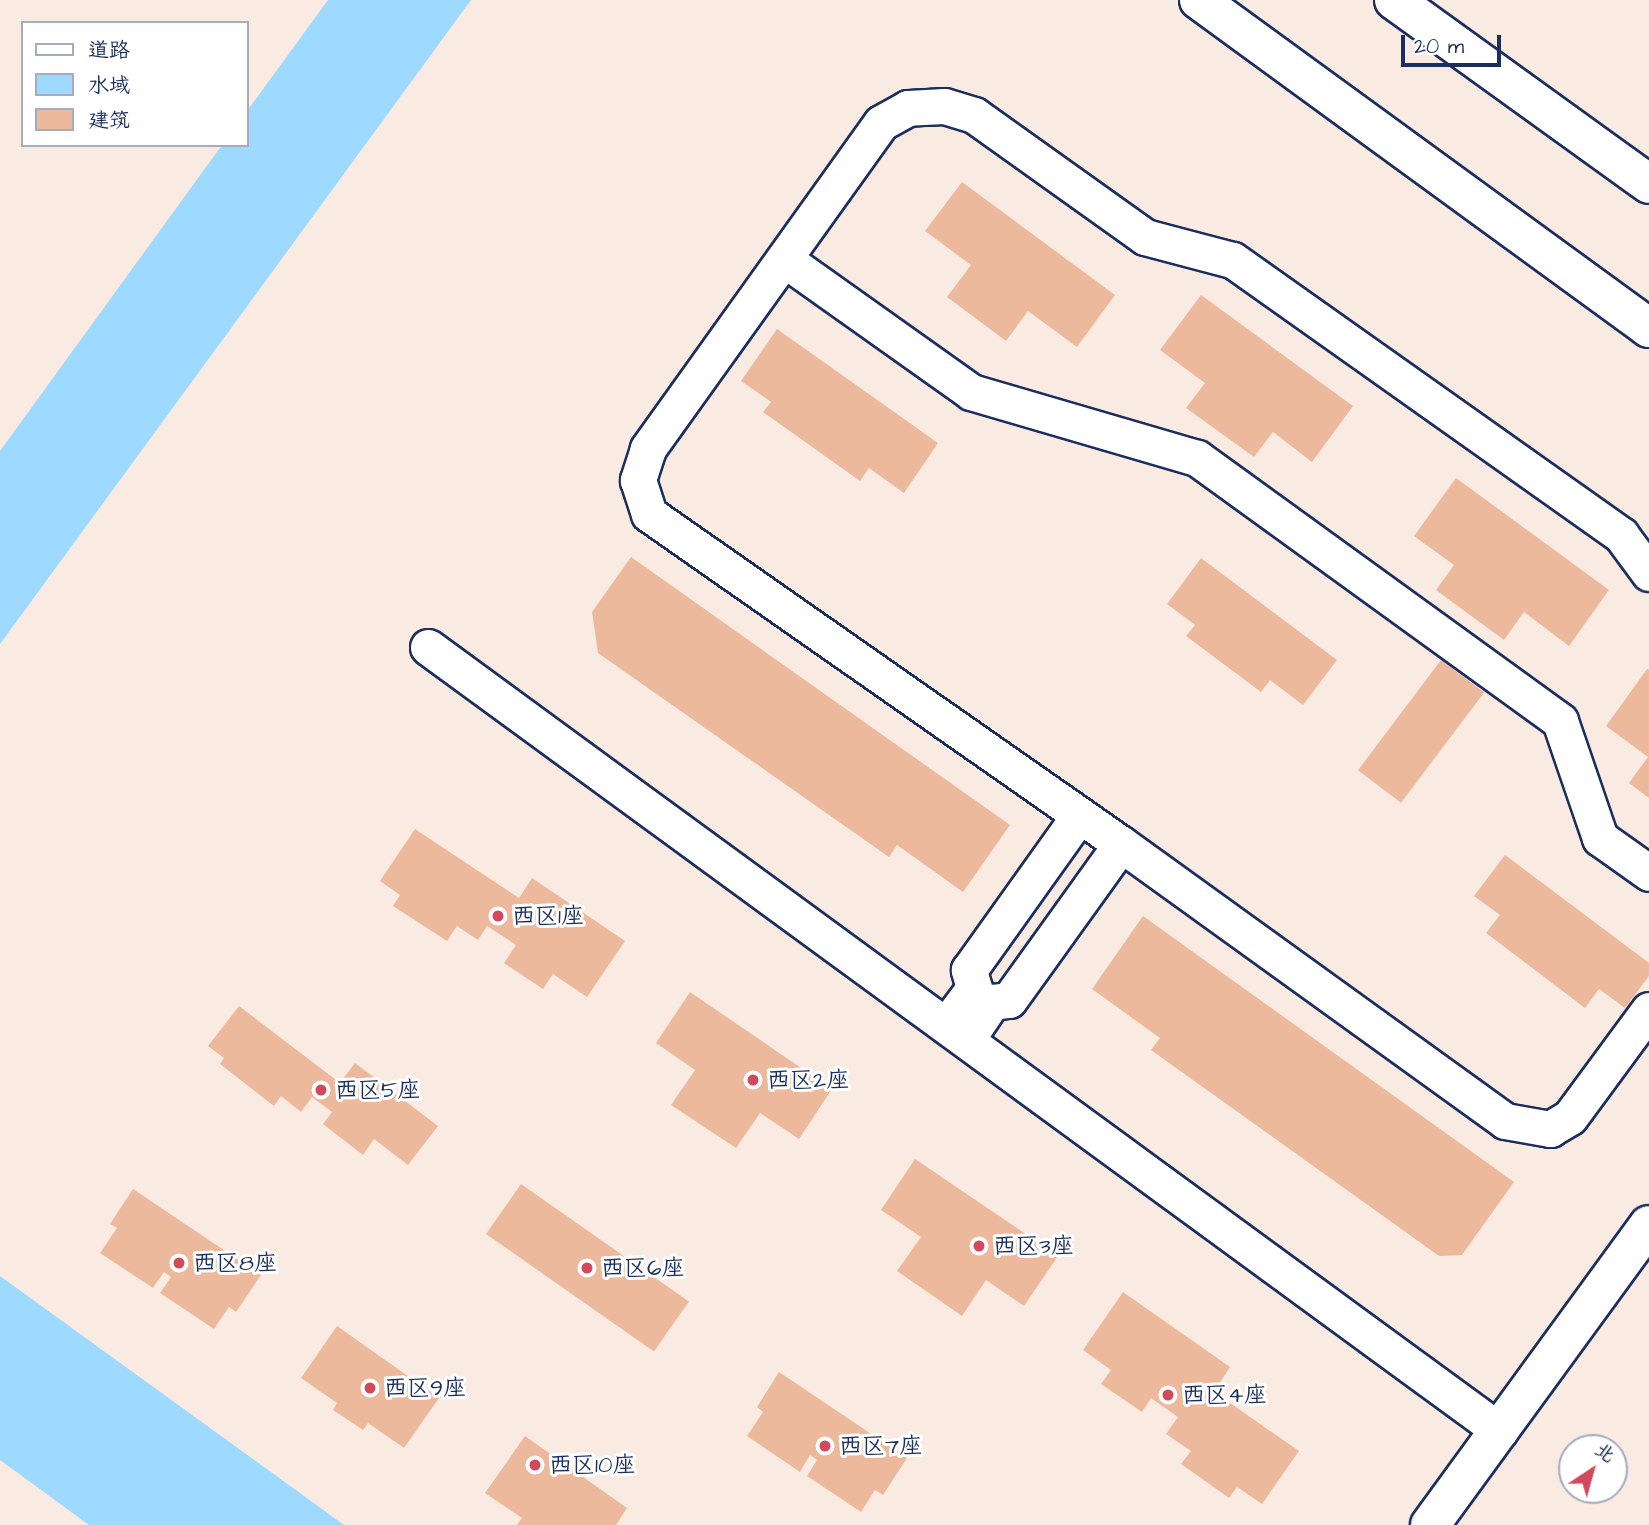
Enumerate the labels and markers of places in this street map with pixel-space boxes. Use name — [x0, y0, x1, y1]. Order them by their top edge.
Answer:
place label: 西区1座 — [512, 902, 584, 930]
marker: 西区1座 — [490, 908, 506, 924]
place label: 西区2座 — [767, 1066, 849, 1094]
marker: 西区2座 — [745, 1072, 761, 1088]
place label: 西区5座 — [335, 1076, 420, 1104]
marker: 西区5座 — [313, 1082, 329, 1098]
place label: 西区3座 — [993, 1232, 1074, 1260]
marker: 西区3座 — [971, 1238, 987, 1254]
place label: 西区8座 — [193, 1249, 277, 1277]
place label: 西区6座 — [601, 1254, 684, 1282]
marker: 西区8座 — [171, 1255, 187, 1271]
marker: 西区6座 — [579, 1260, 595, 1276]
place label: 西区9座 — [384, 1374, 466, 1402]
marker: 西区9座 — [362, 1380, 378, 1396]
place label: 西区4座 — [1182, 1381, 1267, 1409]
marker: 西区4座 — [1160, 1387, 1176, 1403]
place label: 西区7座 — [839, 1432, 922, 1460]
marker: 西区7座 — [817, 1438, 833, 1454]
place label: 西区10座 — [549, 1451, 635, 1479]
marker: 西区10座 — [527, 1457, 543, 1473]

